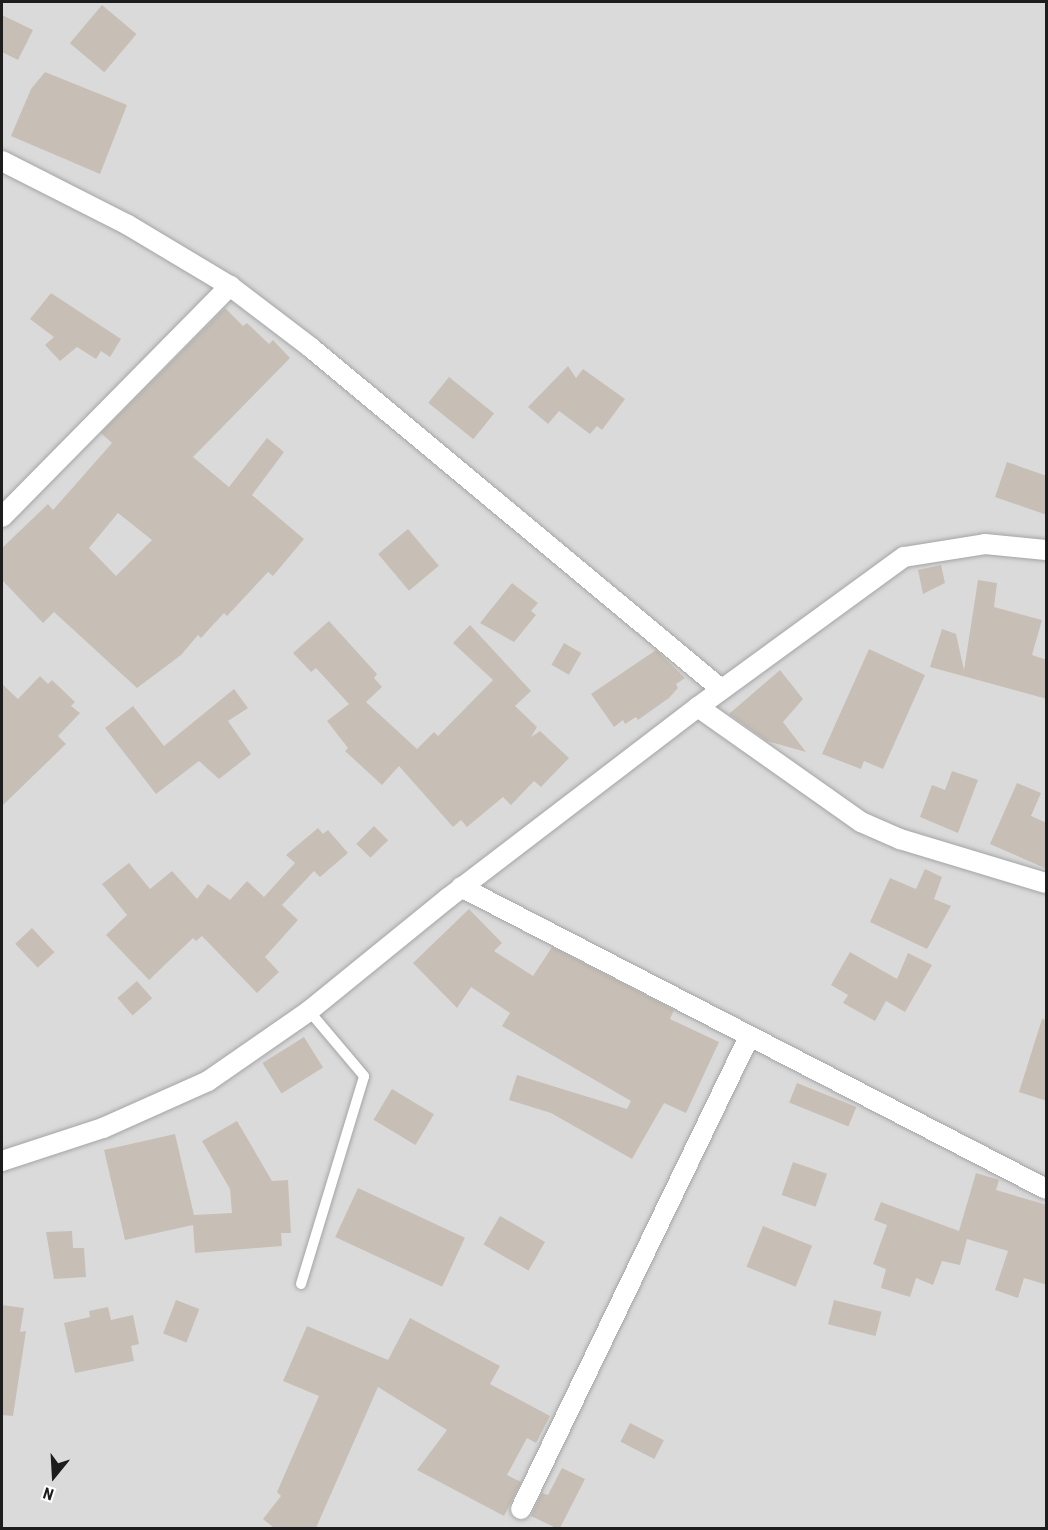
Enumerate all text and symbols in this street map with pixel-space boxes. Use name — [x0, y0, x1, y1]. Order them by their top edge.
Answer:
north arrow — [24, 1446, 84, 1506]
text: N — [41, 1483, 56, 1504]

